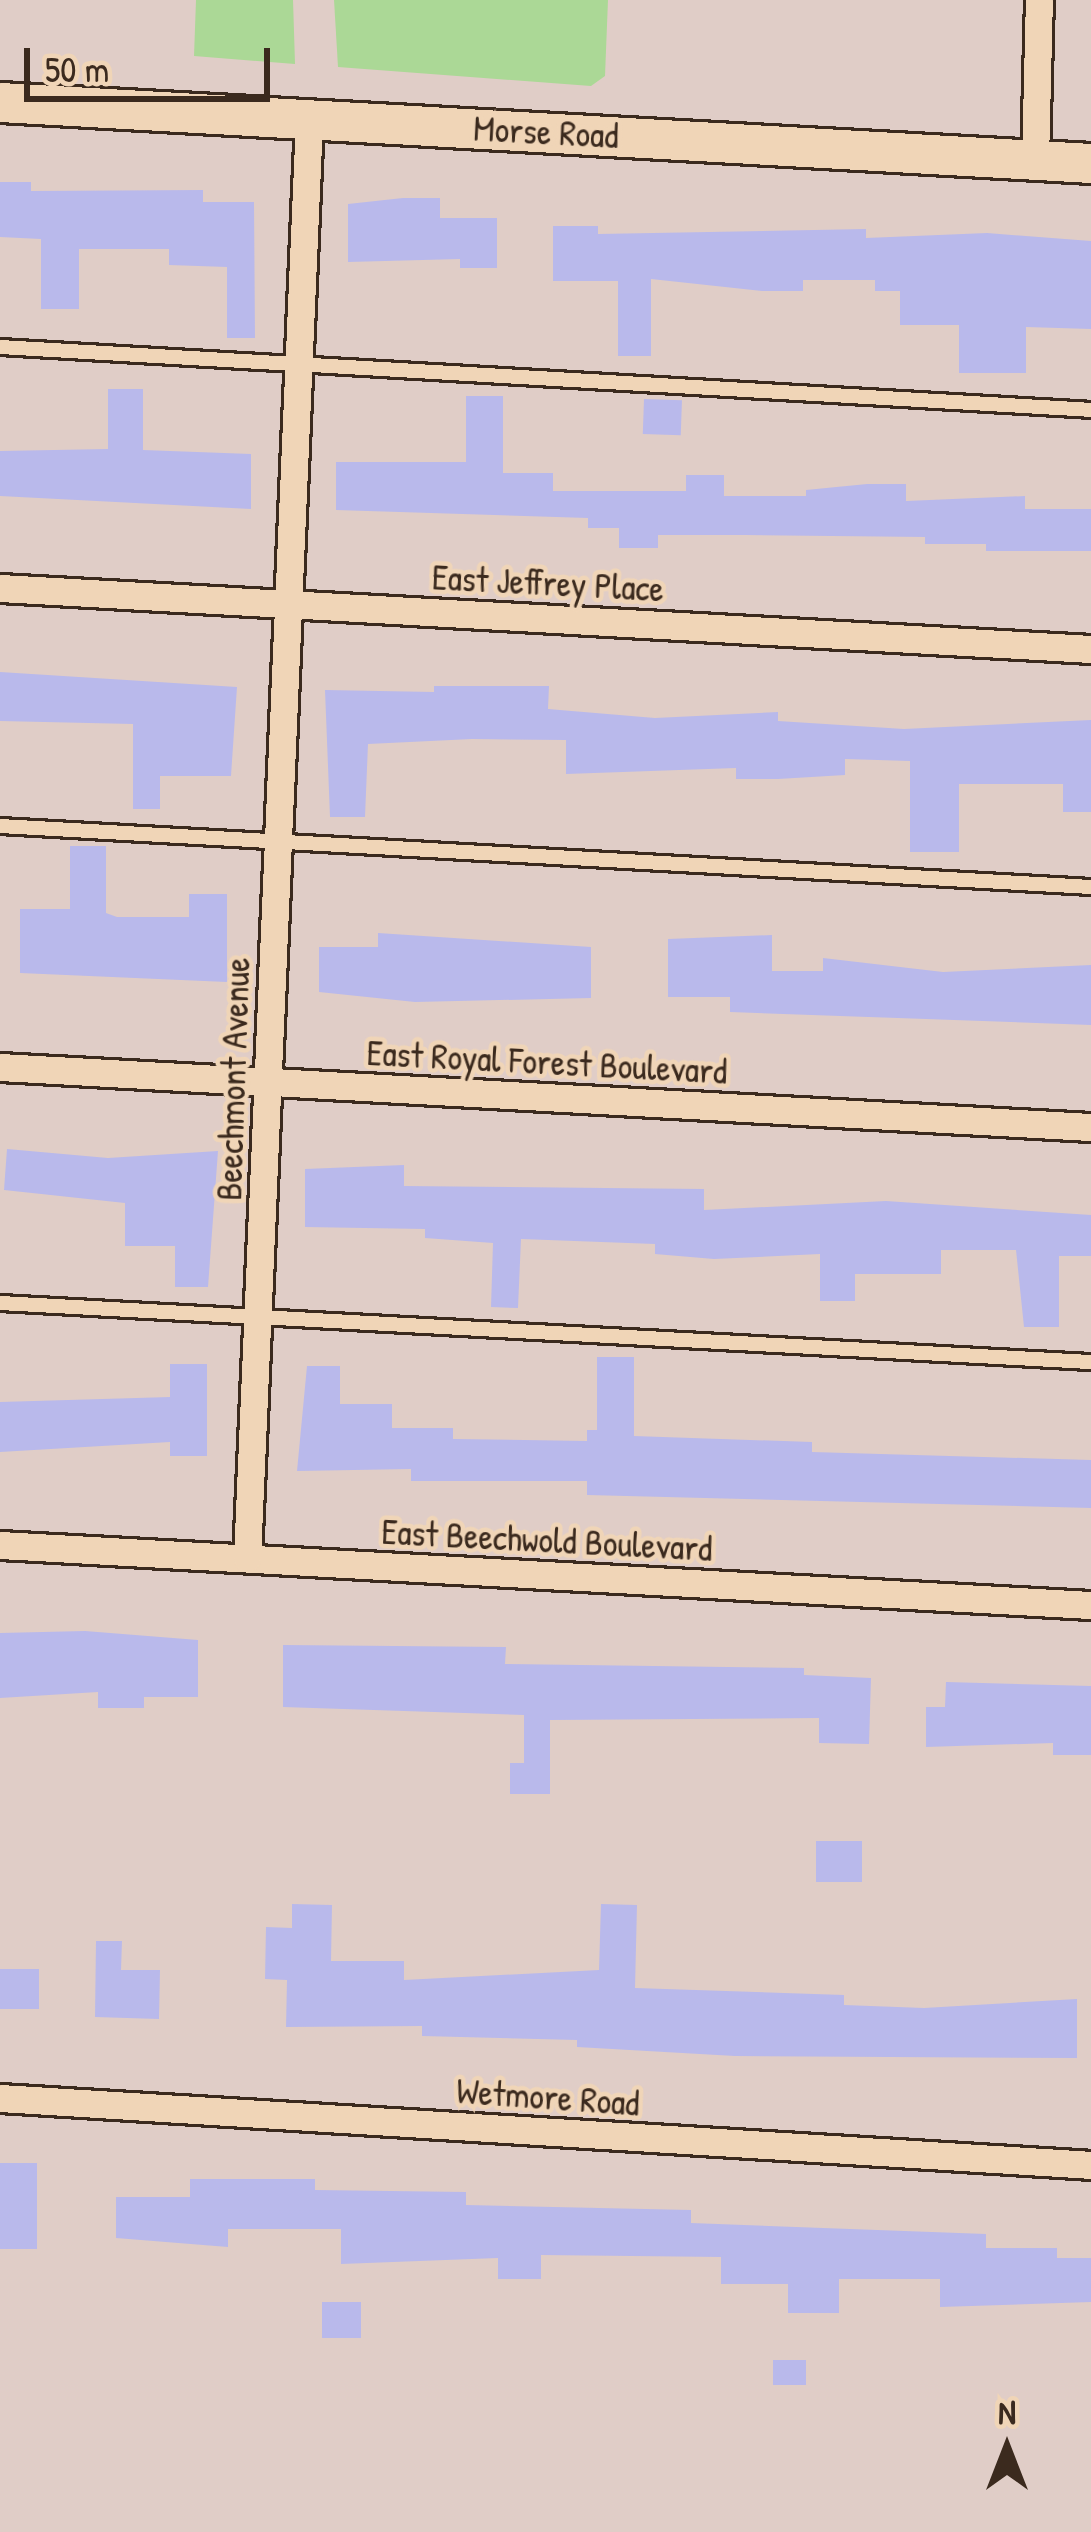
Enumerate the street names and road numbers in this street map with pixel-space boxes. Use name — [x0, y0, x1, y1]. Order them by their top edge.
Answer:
street label: Morse Road — [472, 106, 620, 156]
street label: East Jeffrey Place — [431, 554, 665, 610]
street label: Beechmont Avenue — [206, 957, 258, 1201]
street label: East Royal Forest Boulevard — [366, 1030, 728, 1092]
street label: East Beechwold Boulevard — [381, 1509, 713, 1569]
street label: Wetmore Road — [455, 2068, 641, 2124]

